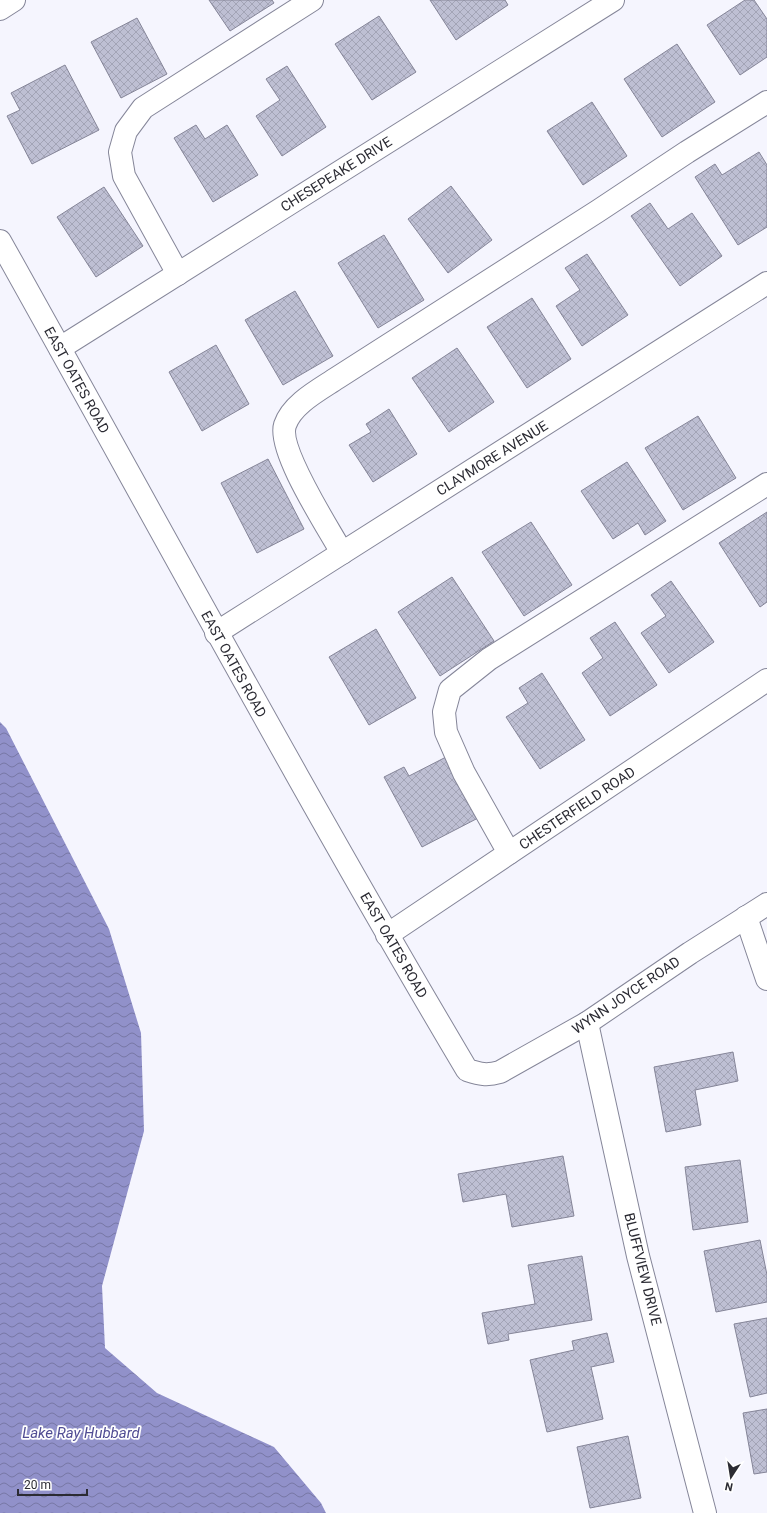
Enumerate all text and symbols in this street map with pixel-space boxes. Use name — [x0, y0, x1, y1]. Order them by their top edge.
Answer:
street label: CHESEPEAKE DRIVE — [277, 133, 395, 215]
street label: EAST OATES ROAD — [41, 324, 113, 436]
street label: CLAYMORE AVENUE — [433, 417, 551, 499]
street label: EAST OATES ROAD — [198, 608, 270, 720]
street label: CHESTERFIELD ROAD — [516, 763, 638, 853]
street label: EAST OATES ROAD — [357, 889, 431, 1001]
street label: WYNN JOYCE ROAD — [569, 953, 683, 1037]
street label: BLUFFVIEW DRIVE — [621, 1211, 665, 1327]
water label: Lake Ray Hubbard — [22, 1424, 140, 1442]
north arrow — [711, 1457, 751, 1497]
scale bar — [18, 1471, 87, 1497]
text: 20 m — [24, 1478, 51, 1492]
text: N — [724, 1479, 734, 1493]

